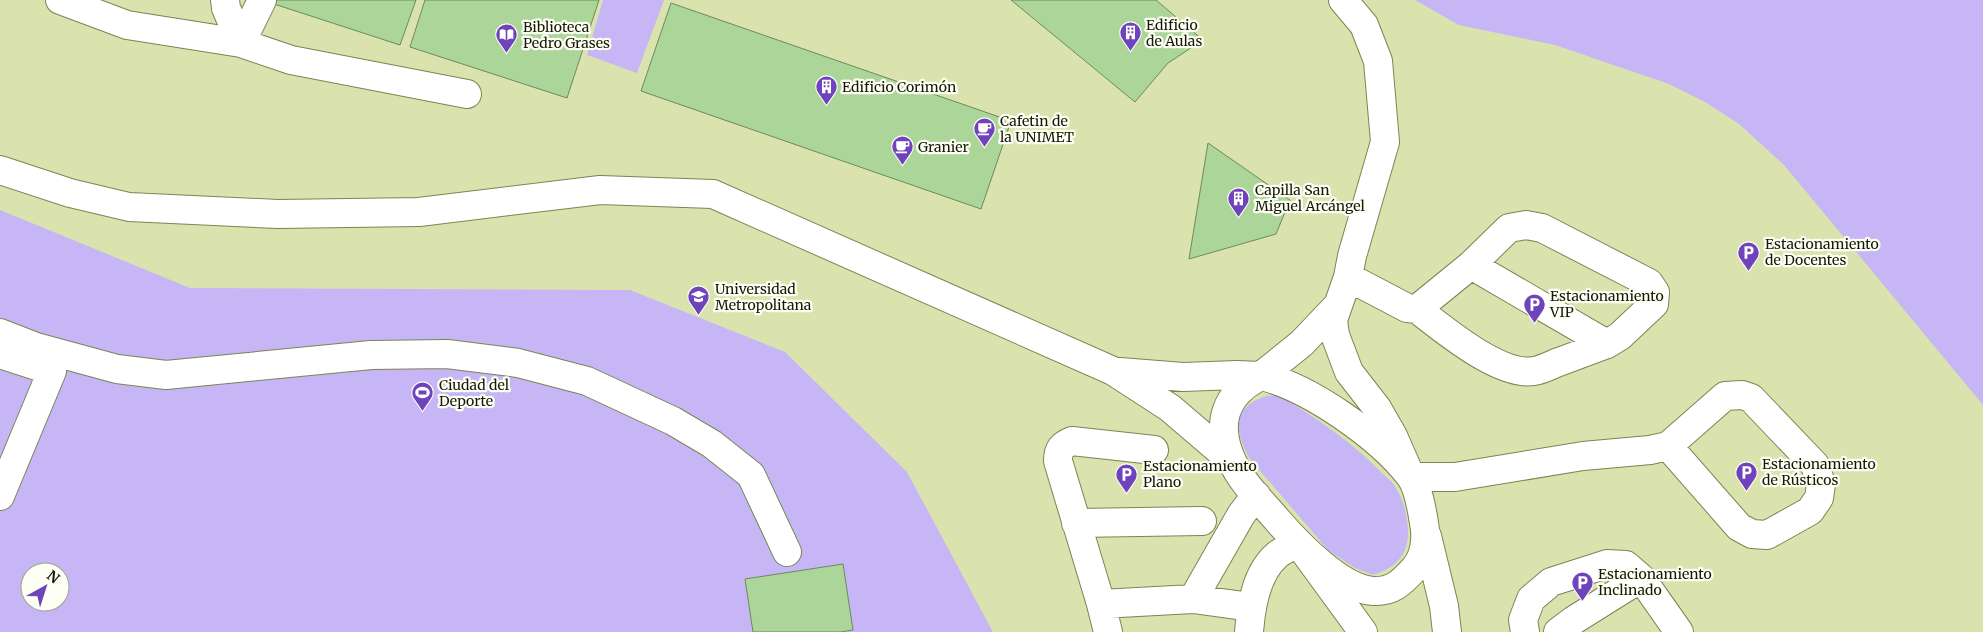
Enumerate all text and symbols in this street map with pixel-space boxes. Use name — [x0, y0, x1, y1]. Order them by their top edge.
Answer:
place label: Edificio de Aulas — [1146, 16, 1202, 50]
place label: Biblioteca Pedro Grases — [523, 18, 610, 52]
building icon: Edificio de Aulas — [1118, 21, 1142, 52]
library icon: Biblioteca Pedro Grases — [495, 23, 519, 54]
building icon: Edificio Corimón — [814, 75, 838, 106]
place label: Edificio Corimón — [842, 78, 956, 96]
place label: Cafetin de la UNIMET — [1000, 112, 1074, 146]
cafe icon: Cafetin de la UNIMET — [972, 117, 996, 148]
cafe icon: Granier — [890, 135, 914, 166]
place label: Granier — [918, 138, 969, 156]
place label: Capilla San Miguel Arcángel — [1255, 181, 1366, 215]
building icon: Capilla San Miguel Arcángel — [1227, 186, 1251, 217]
place label: Estacionamiento de Docentes — [1765, 235, 1879, 269]
parking icon: Estacionamiento de Docentes — [1737, 240, 1761, 271]
place label: Universidad Metropolitana — [715, 280, 812, 314]
school or university icon: Universidad Metropolitana — [687, 285, 711, 316]
place label: Estacionamiento VIP — [1549, 287, 1664, 321]
parking icon: Estacionamiento VIP — [1522, 292, 1546, 323]
place label: Ciudad del Deporte — [439, 376, 510, 410]
sports icon: Ciudad del Deporte — [411, 381, 435, 412]
place label: Estacionamiento de Rústicos — [1762, 455, 1876, 489]
place label: Estacionamiento Plano — [1143, 457, 1257, 491]
parking icon: Estacionamiento de Rústicos — [1734, 460, 1758, 491]
parking icon: Estacionamiento Plano — [1115, 462, 1139, 493]
north arrow — [20, 562, 70, 612]
place label: Estacionamiento Inclinado — [1598, 565, 1712, 599]
text: N — [43, 566, 63, 587]
parking icon: Estacionamiento Inclinado — [1570, 570, 1594, 601]

